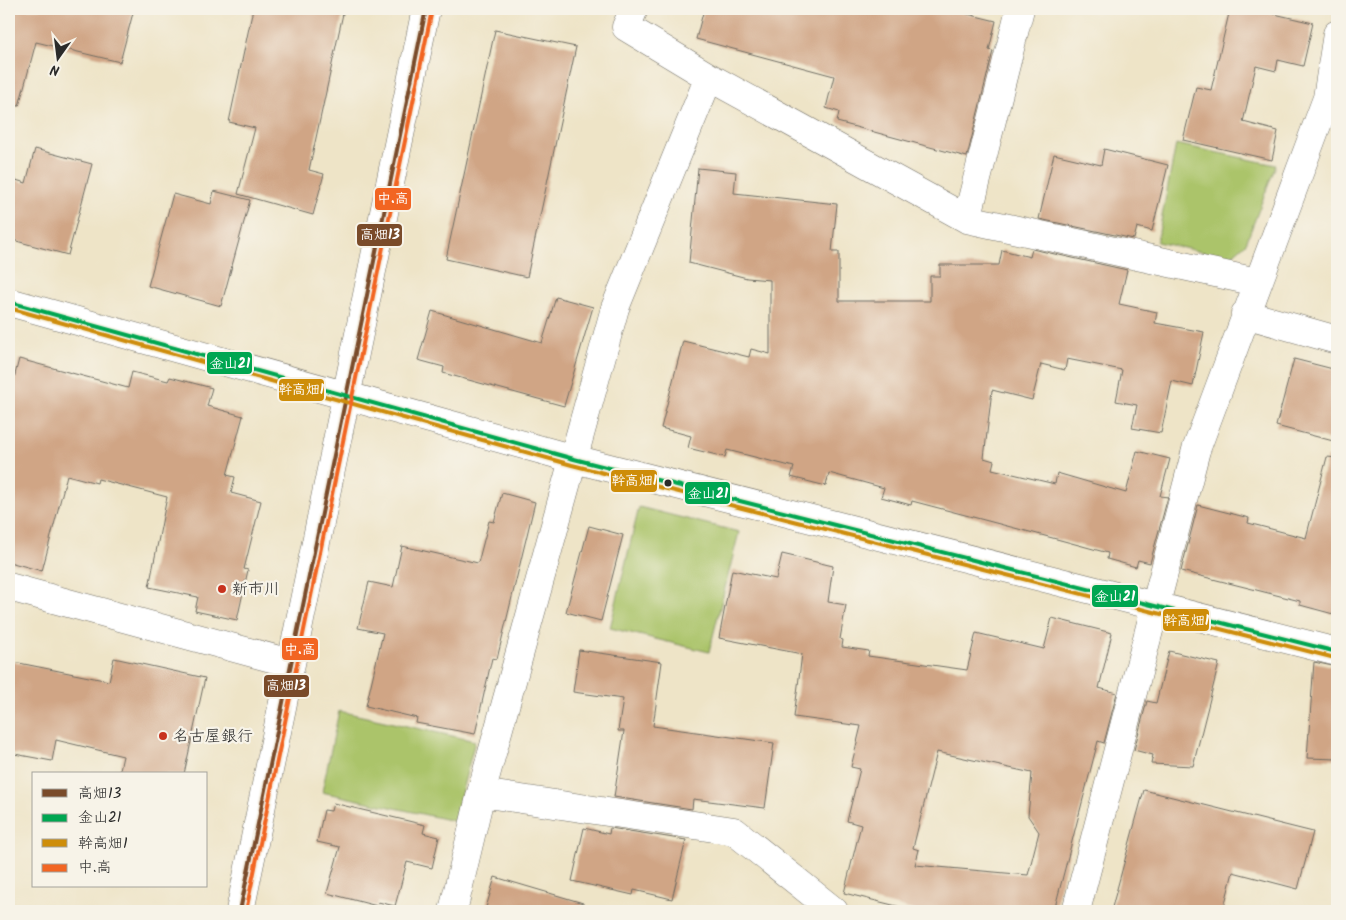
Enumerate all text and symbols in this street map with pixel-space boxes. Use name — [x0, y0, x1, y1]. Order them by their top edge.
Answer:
north arrow — [32, 32, 82, 82]
text: N — [48, 58, 62, 81]
line badge: 中.高 — [374, 187, 412, 211]
text: 中.高 — [377, 188, 409, 210]
line badge: 高畑13 — [356, 223, 403, 247]
text: 高畑13 — [360, 224, 400, 246]
line badge: 金山21 — [206, 351, 253, 375]
text: 金山21 — [210, 353, 251, 375]
line badge: 幹高畑1 — [278, 378, 325, 402]
text: 幹高畑1 — [278, 379, 325, 401]
line badge: 幹高畑1 — [610, 469, 658, 493]
text: 幹高畑1 — [611, 470, 658, 492]
unlabelled marker — [663, 478, 673, 488]
line badge: 金山21 — [684, 481, 731, 505]
text: 金山21 — [688, 483, 729, 505]
place label: 新市川 — [232, 577, 280, 602]
marker: 新市川 — [216, 583, 228, 595]
line badge: 金山21 — [1091, 584, 1139, 608]
text: 金山21 — [1095, 586, 1136, 608]
line badge: 幹高畑1 — [1162, 608, 1210, 632]
text: 幹高畑1 — [1163, 610, 1210, 632]
line badge: 中.高 — [281, 637, 319, 661]
text: 中.高 — [284, 639, 316, 661]
line badge: 高畑13 — [263, 674, 310, 698]
text: 高畑13 — [266, 675, 306, 697]
place label: 名古屋銀行 — [173, 724, 253, 749]
marker: 名古屋銀行 — [157, 730, 169, 742]
legend — [32, 772, 208, 888]
text: 高畑13 — [78, 782, 122, 806]
text: 金山21 — [78, 806, 122, 830]
text: 幹高畑1 — [78, 832, 128, 856]
text: 中.高 — [78, 856, 112, 880]

